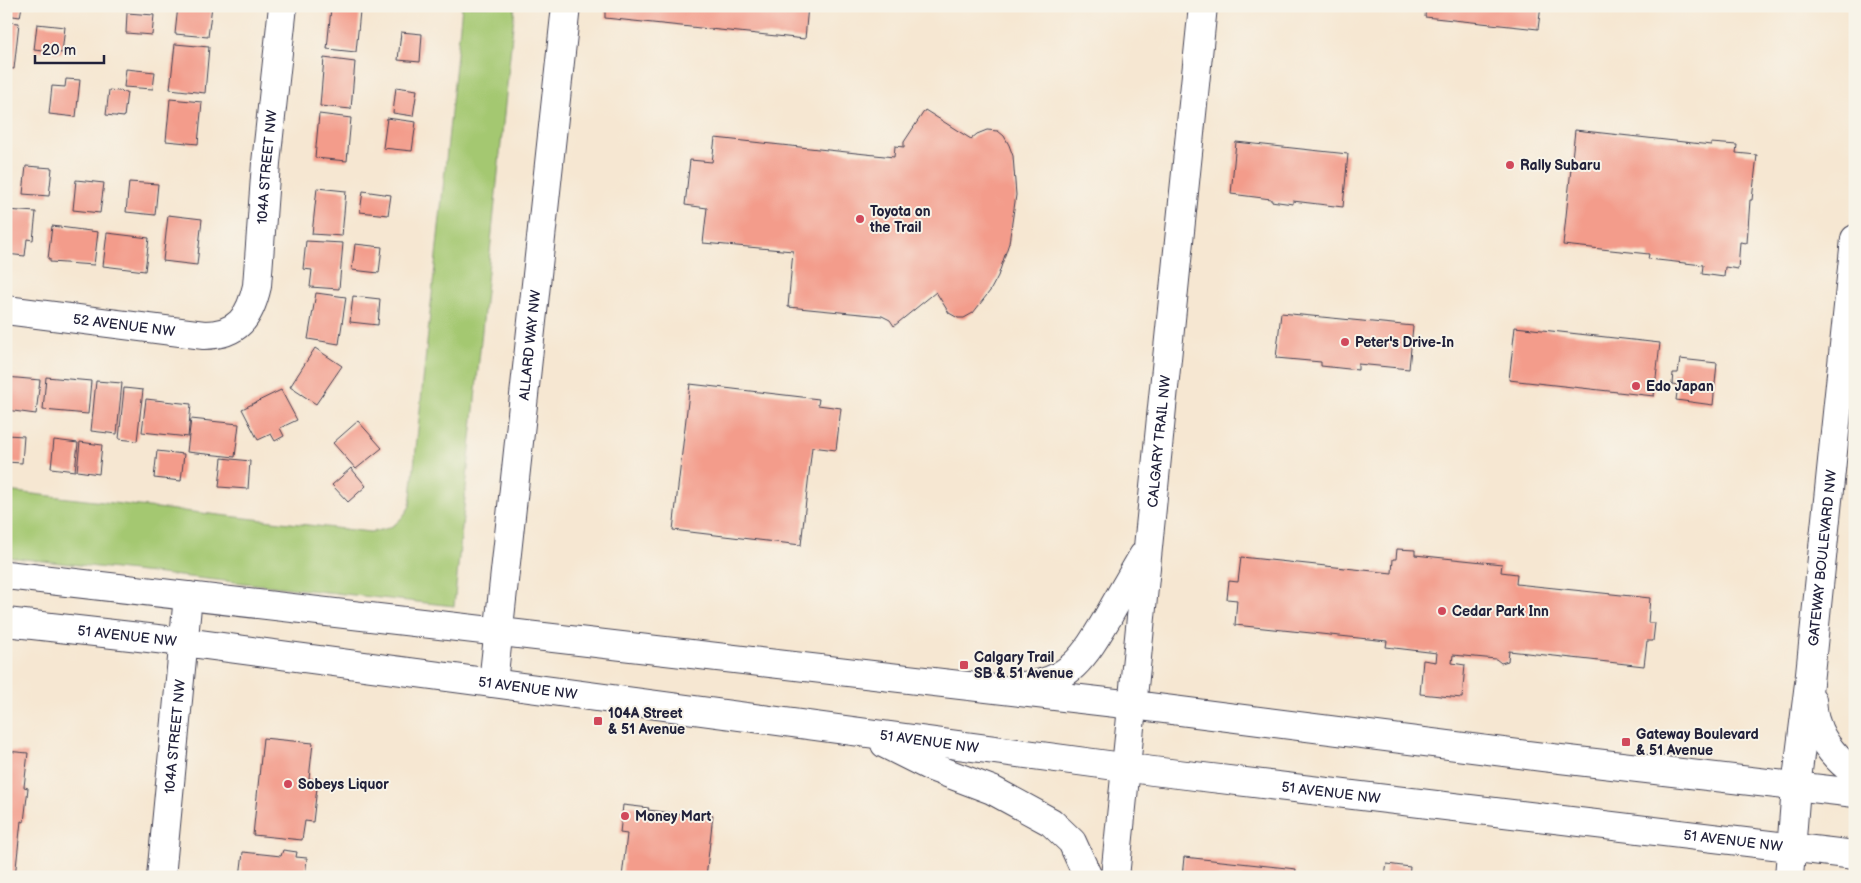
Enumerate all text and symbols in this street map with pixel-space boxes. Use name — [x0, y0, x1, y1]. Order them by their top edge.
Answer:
scale bar — [35, 32, 104, 64]
text: 20 m — [42, 41, 76, 60]
street label: 104A STREET NW — [254, 109, 281, 225]
place label: Rally Subaru — [1520, 157, 1601, 174]
marker: Rally Subaru — [1504, 159, 1516, 171]
place label: Toyota on the Trail — [869, 203, 931, 236]
marker: Toyota on the Trail — [854, 213, 866, 225]
street label: ALLARD WAY NW — [516, 289, 544, 401]
street label: 52 AVENUE NW — [72, 311, 176, 340]
place label: Peter's Drive-In — [1355, 334, 1454, 351]
marker: Peter's Drive-In — [1339, 336, 1351, 348]
street label: CALGARY TRAIL NW — [1144, 374, 1174, 508]
place label: Edo Japan — [1646, 378, 1714, 395]
marker: Edo Japan — [1630, 380, 1642, 392]
street label: GATEWAY BOULEVARD NW — [1805, 469, 1840, 647]
place label: Cedar Park Inn — [1452, 603, 1549, 620]
marker: Cedar Park Inn — [1436, 605, 1448, 617]
street label: 51 AVENUE NW — [77, 622, 178, 650]
place label: Calgary Trail SB & 51 Avenue — [974, 649, 1073, 682]
marker: Calgary Trail SB & 51 Avenue — [958, 659, 970, 671]
street label: 51 AVENUE NW — [477, 673, 579, 703]
street label: 104A STREET NW — [161, 678, 189, 795]
place label: 104A Street & 51 Avenue — [608, 705, 685, 738]
marker: 104A Street & 51 Avenue — [592, 715, 604, 727]
place label: Gateway Boulevard & 51 Avenue — [1636, 726, 1759, 759]
street label: 51 AVENUE NW — [879, 727, 980, 757]
marker: Gateway Boulevard & 51 Avenue — [1620, 736, 1632, 748]
place label: Sobeys Liquor — [298, 776, 389, 793]
marker: Sobeys Liquor — [282, 778, 294, 790]
street label: 51 AVENUE NW — [1280, 778, 1382, 807]
place label: Money Mart — [635, 808, 712, 825]
marker: Money Mart — [619, 810, 631, 822]
street label: 51 AVENUE NW — [1683, 827, 1784, 855]

